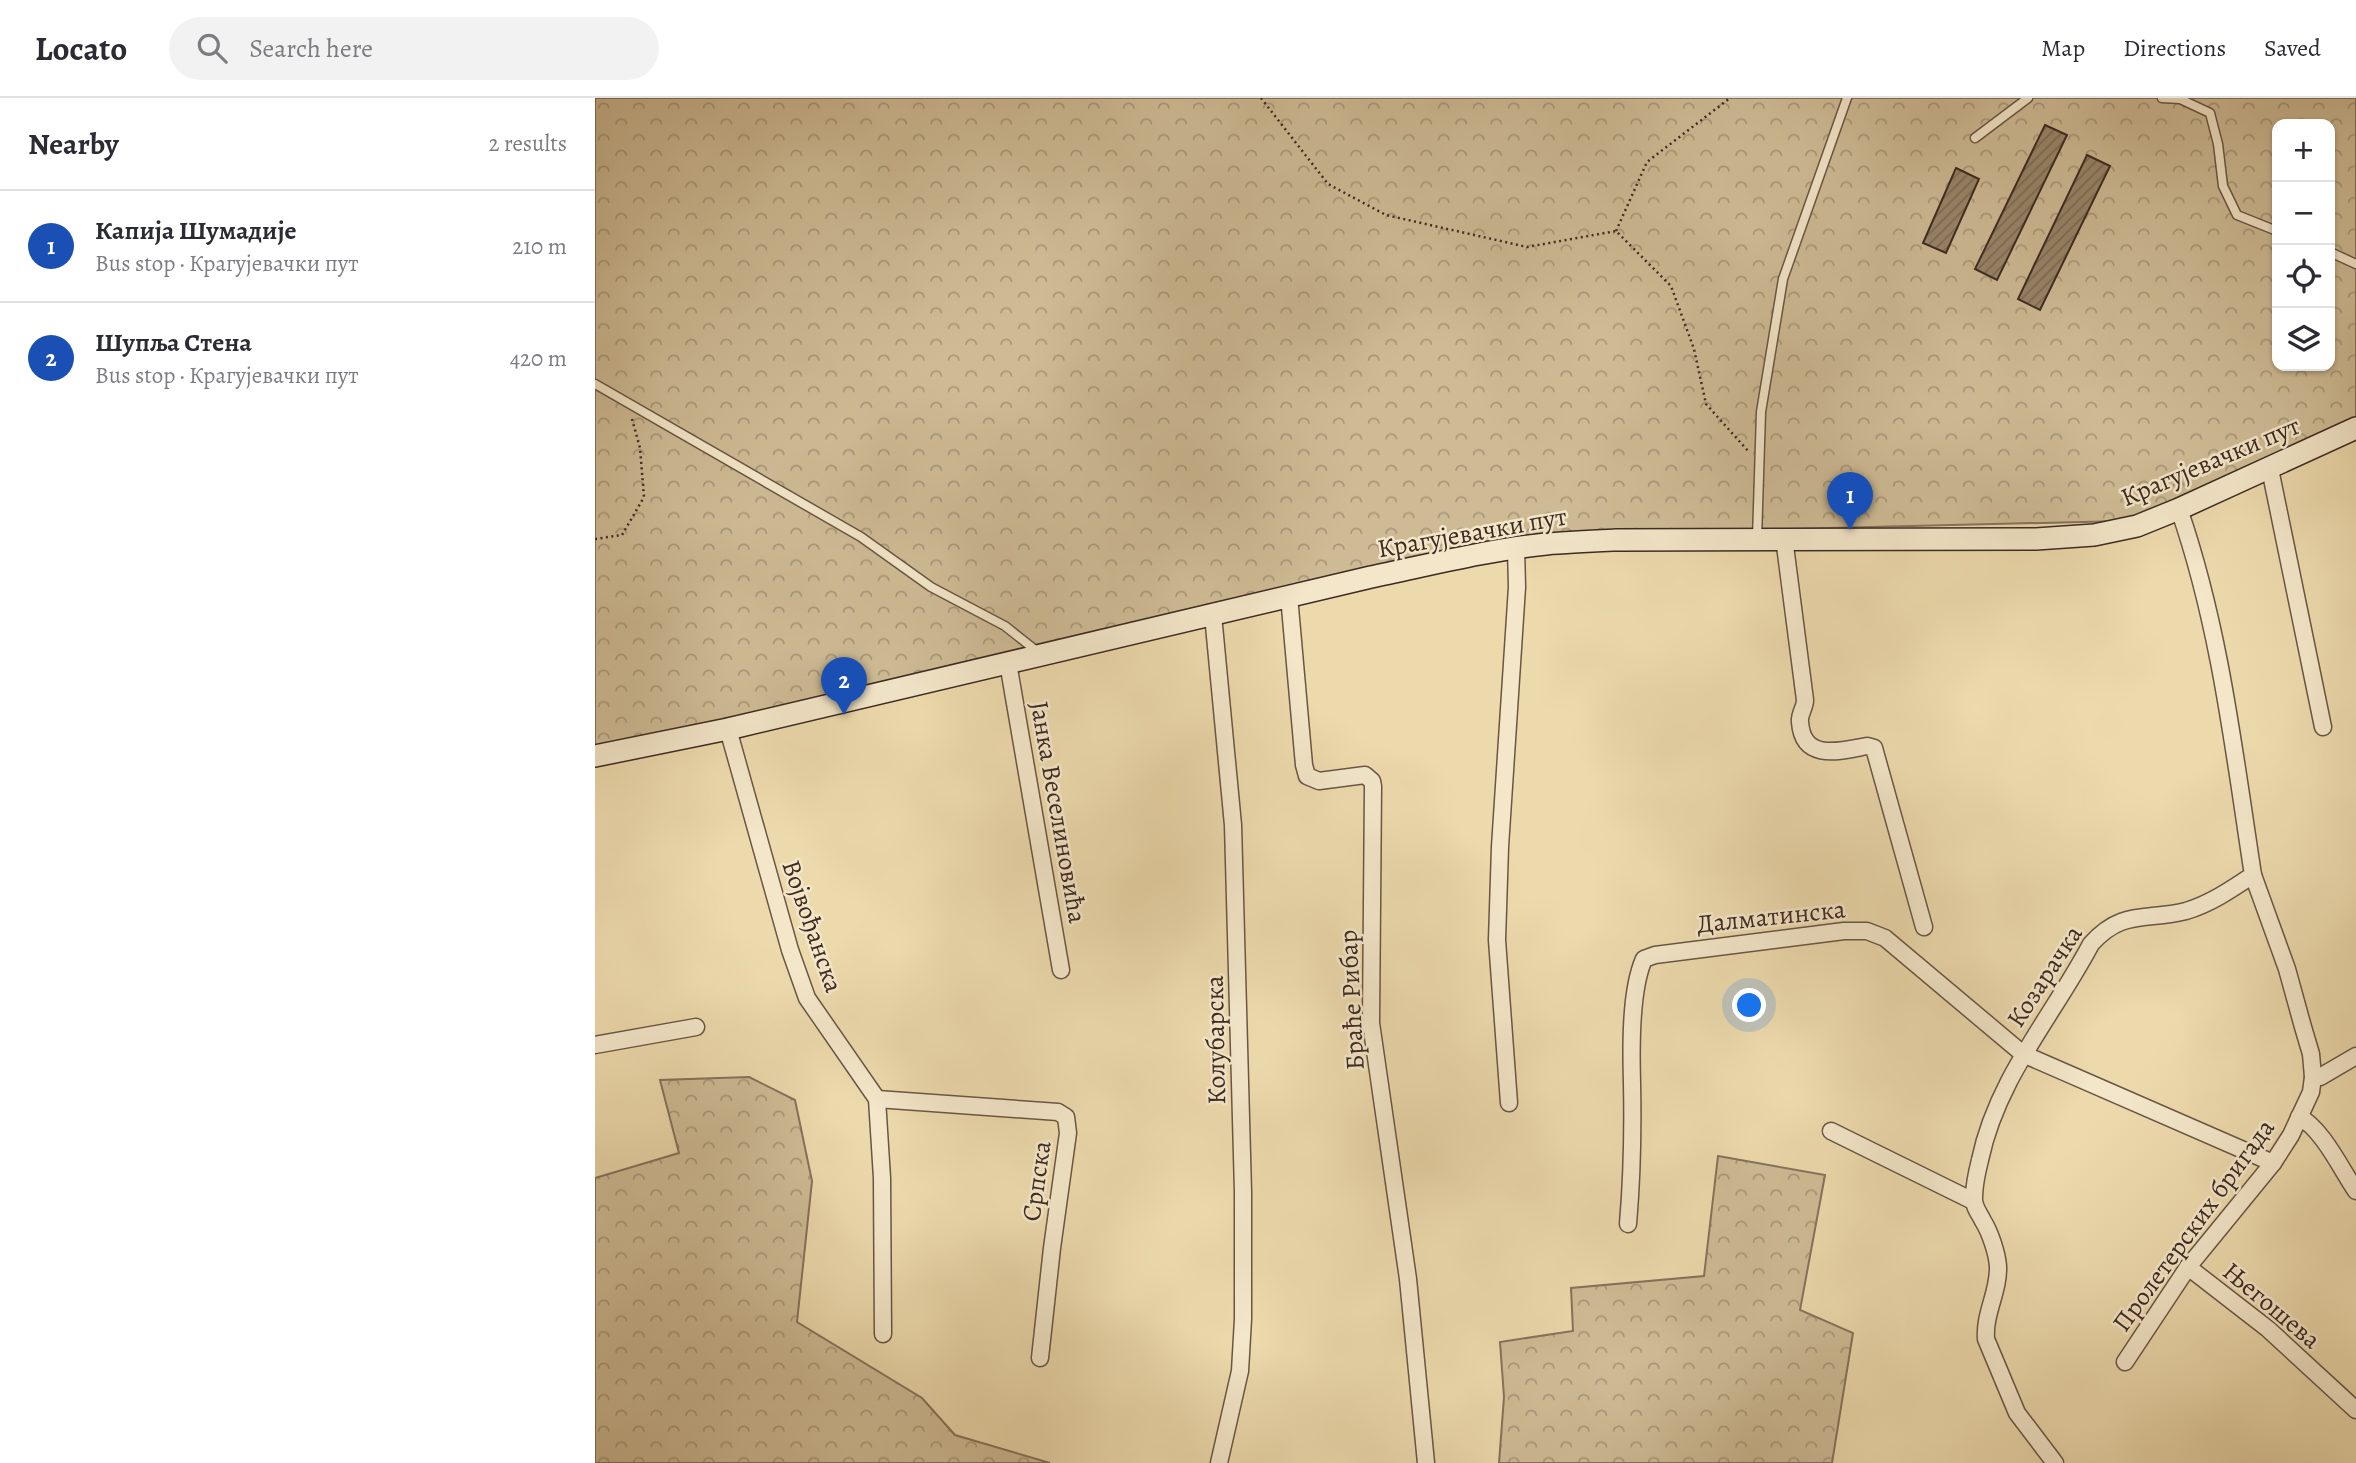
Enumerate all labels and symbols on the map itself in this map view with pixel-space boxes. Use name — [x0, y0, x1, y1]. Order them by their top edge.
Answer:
street label: Крагујевачки пут — [2115, 408, 2306, 515]
pin: 1 — [1827, 472, 1873, 530]
street label: Крагујевачки пут — [1375, 499, 1570, 566]
pin: 2 — [821, 657, 867, 715]
street label: Јанка Веселиновића — [1022, 698, 1095, 926]
street label: Војвођанска — [774, 855, 851, 997]
street label: Далматинска — [1695, 891, 1847, 942]
street label: Козарачка — [1998, 918, 2090, 1034]
street label: Браће Рибар — [1330, 929, 1373, 1071]
street label: Колубарска — [1197, 975, 1234, 1105]
your location — [1732, 988, 1766, 1022]
street label: Пролетерских бригада — [2104, 1112, 2283, 1339]
street label: Српска — [1014, 1139, 1059, 1224]
street label: Његошева — [2215, 1254, 2328, 1357]

